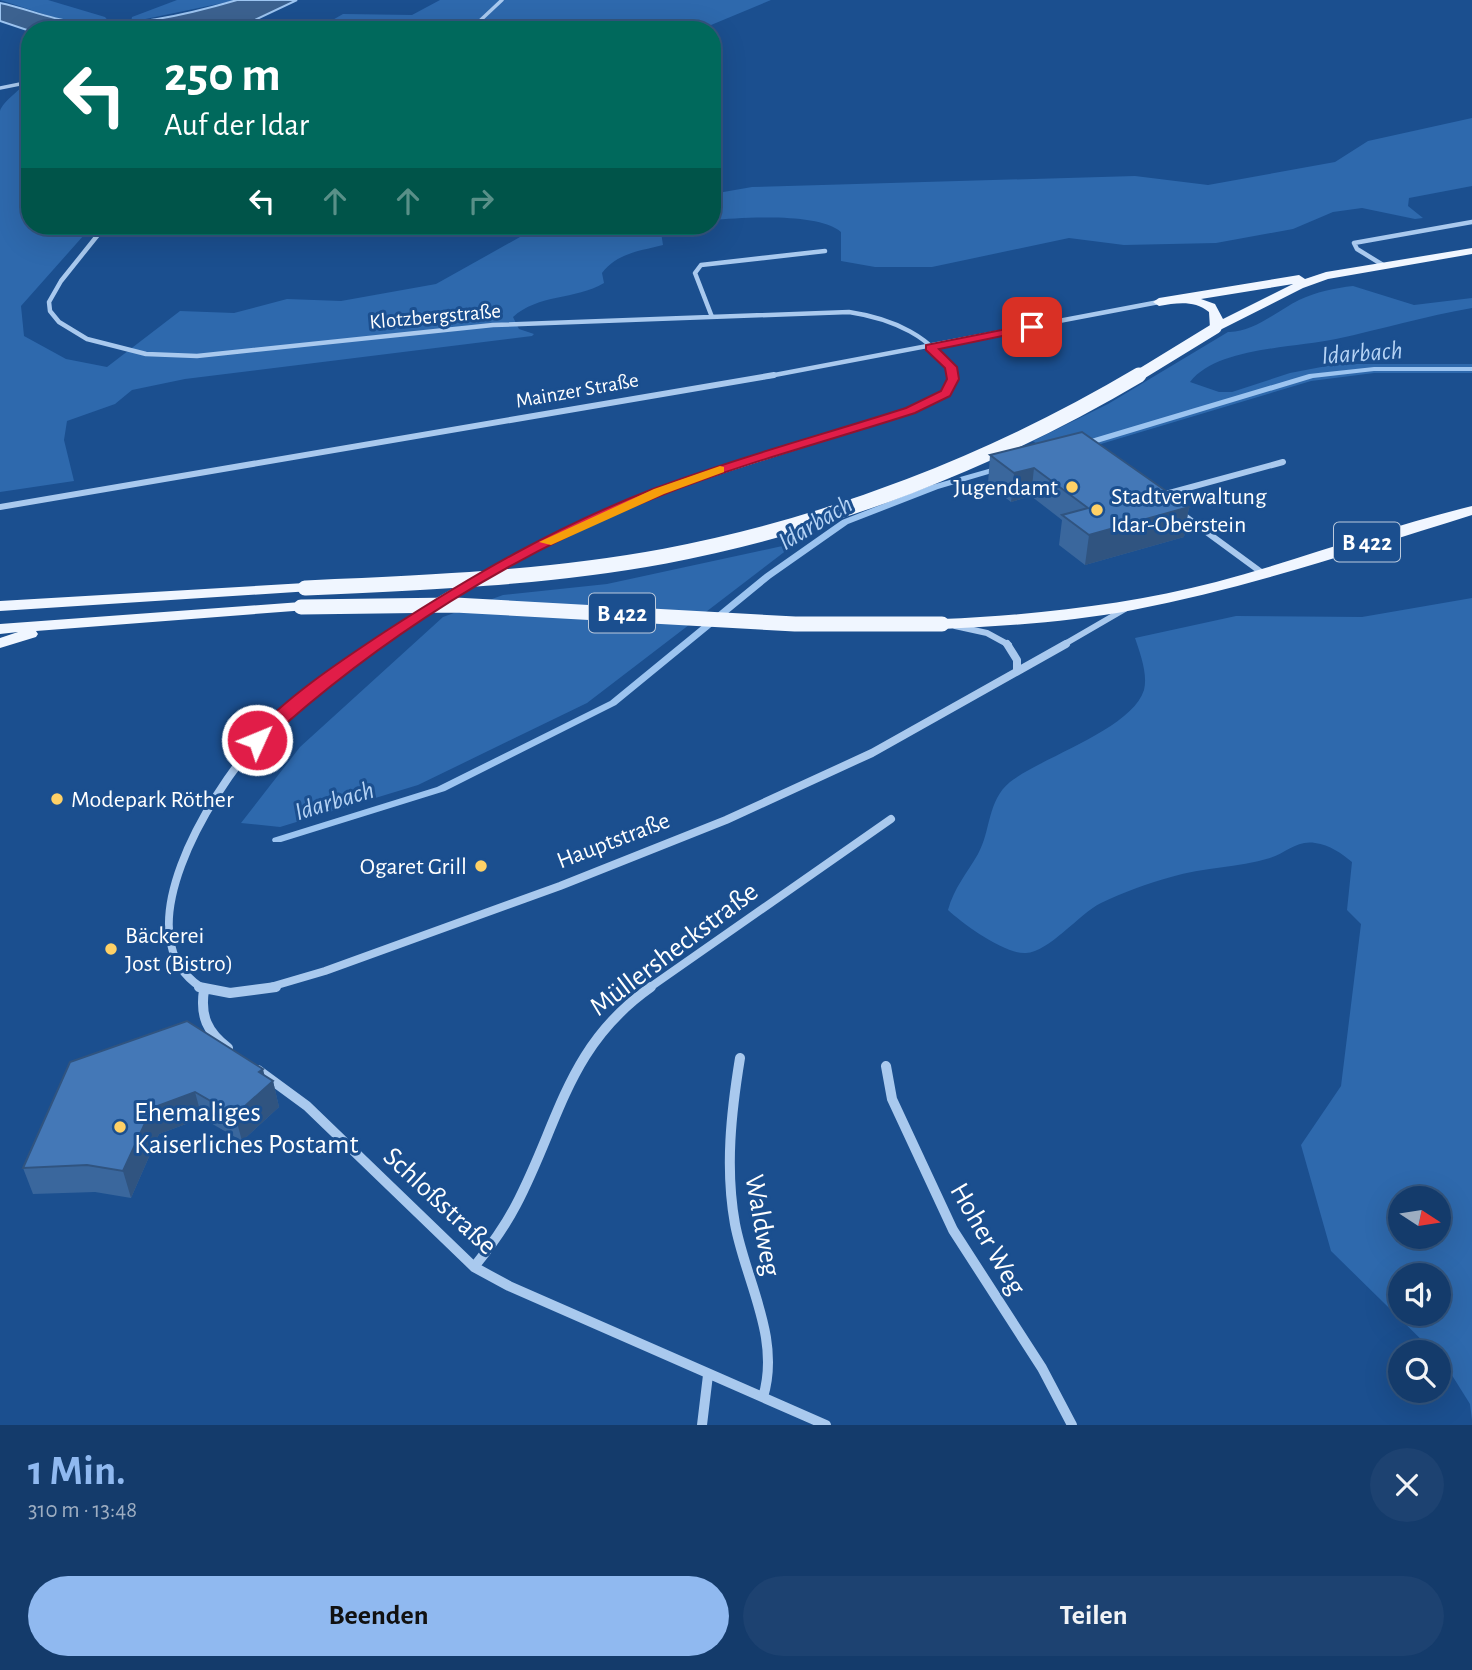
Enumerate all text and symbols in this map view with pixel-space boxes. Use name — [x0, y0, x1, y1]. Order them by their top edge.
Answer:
icon: left — [49, 49, 140, 140]
text: 250 m — [164, 51, 281, 100]
text: Auf der Idar — [164, 109, 309, 141]
icon: left — [243, 182, 281, 220]
icon: ahead — [316, 182, 354, 220]
icon: ahead — [389, 182, 427, 220]
icon: right — [462, 182, 500, 220]
pin — [1002, 297, 1062, 357]
street label: Klotzbergstraße — [368, 300, 502, 333]
icon: arrive — [1013, 308, 1051, 346]
water label: Idarbach — [1321, 337, 1404, 369]
street label: Mainzer Straße — [514, 369, 640, 412]
place label: Jugendamt — [953, 476, 1058, 500]
marker: Jugendamt — [1064, 479, 1080, 495]
place label: Stadtverwaltung Idar-Oberstein — [1111, 485, 1267, 537]
water label: Idarbach — [774, 491, 857, 555]
marker: Stadtverwaltung Idar-Oberstein — [1089, 502, 1105, 518]
road number: B 422 — [1334, 522, 1400, 562]
road number: B 422 — [589, 594, 655, 632]
position arrow — [220, 703, 294, 777]
water label: Idarbach — [292, 777, 377, 825]
place label: Modepark Röther — [71, 788, 234, 812]
marker: Modepark Röther — [49, 791, 65, 807]
street label: Hauptstraße — [554, 808, 673, 873]
place label: Ogaret Grill — [360, 855, 467, 879]
marker: Ogaret Grill — [473, 858, 489, 874]
street label: Müllersheckstraße — [585, 878, 763, 1022]
place label: Bäckerei Jost (Bistro) — [125, 924, 233, 976]
marker: Bäckerei Jost (Bistro) — [103, 941, 119, 957]
place label: Ehemaliges Kaiserliches Postamt — [134, 1099, 358, 1159]
marker: Ehemaliges Kaiserliches Postamt — [112, 1119, 128, 1135]
street label: Schloßstraße — [378, 1142, 502, 1261]
street label: Waldweg — [739, 1172, 785, 1279]
street label: Hoher Weg — [944, 1179, 1030, 1300]
north arrow — [1388, 1186, 1451, 1250]
map controls — [1388, 1186, 1451, 1403]
button: sound — [1388, 1263, 1451, 1326]
button: search — [1388, 1340, 1451, 1403]
button: close — [1370, 1448, 1444, 1522]
text: 1 Min. — [28, 1450, 126, 1492]
text: 310 m · 13:48 — [28, 1499, 137, 1522]
button: Beenden — [28, 1576, 729, 1656]
button: Teilen — [743, 1576, 1444, 1656]

